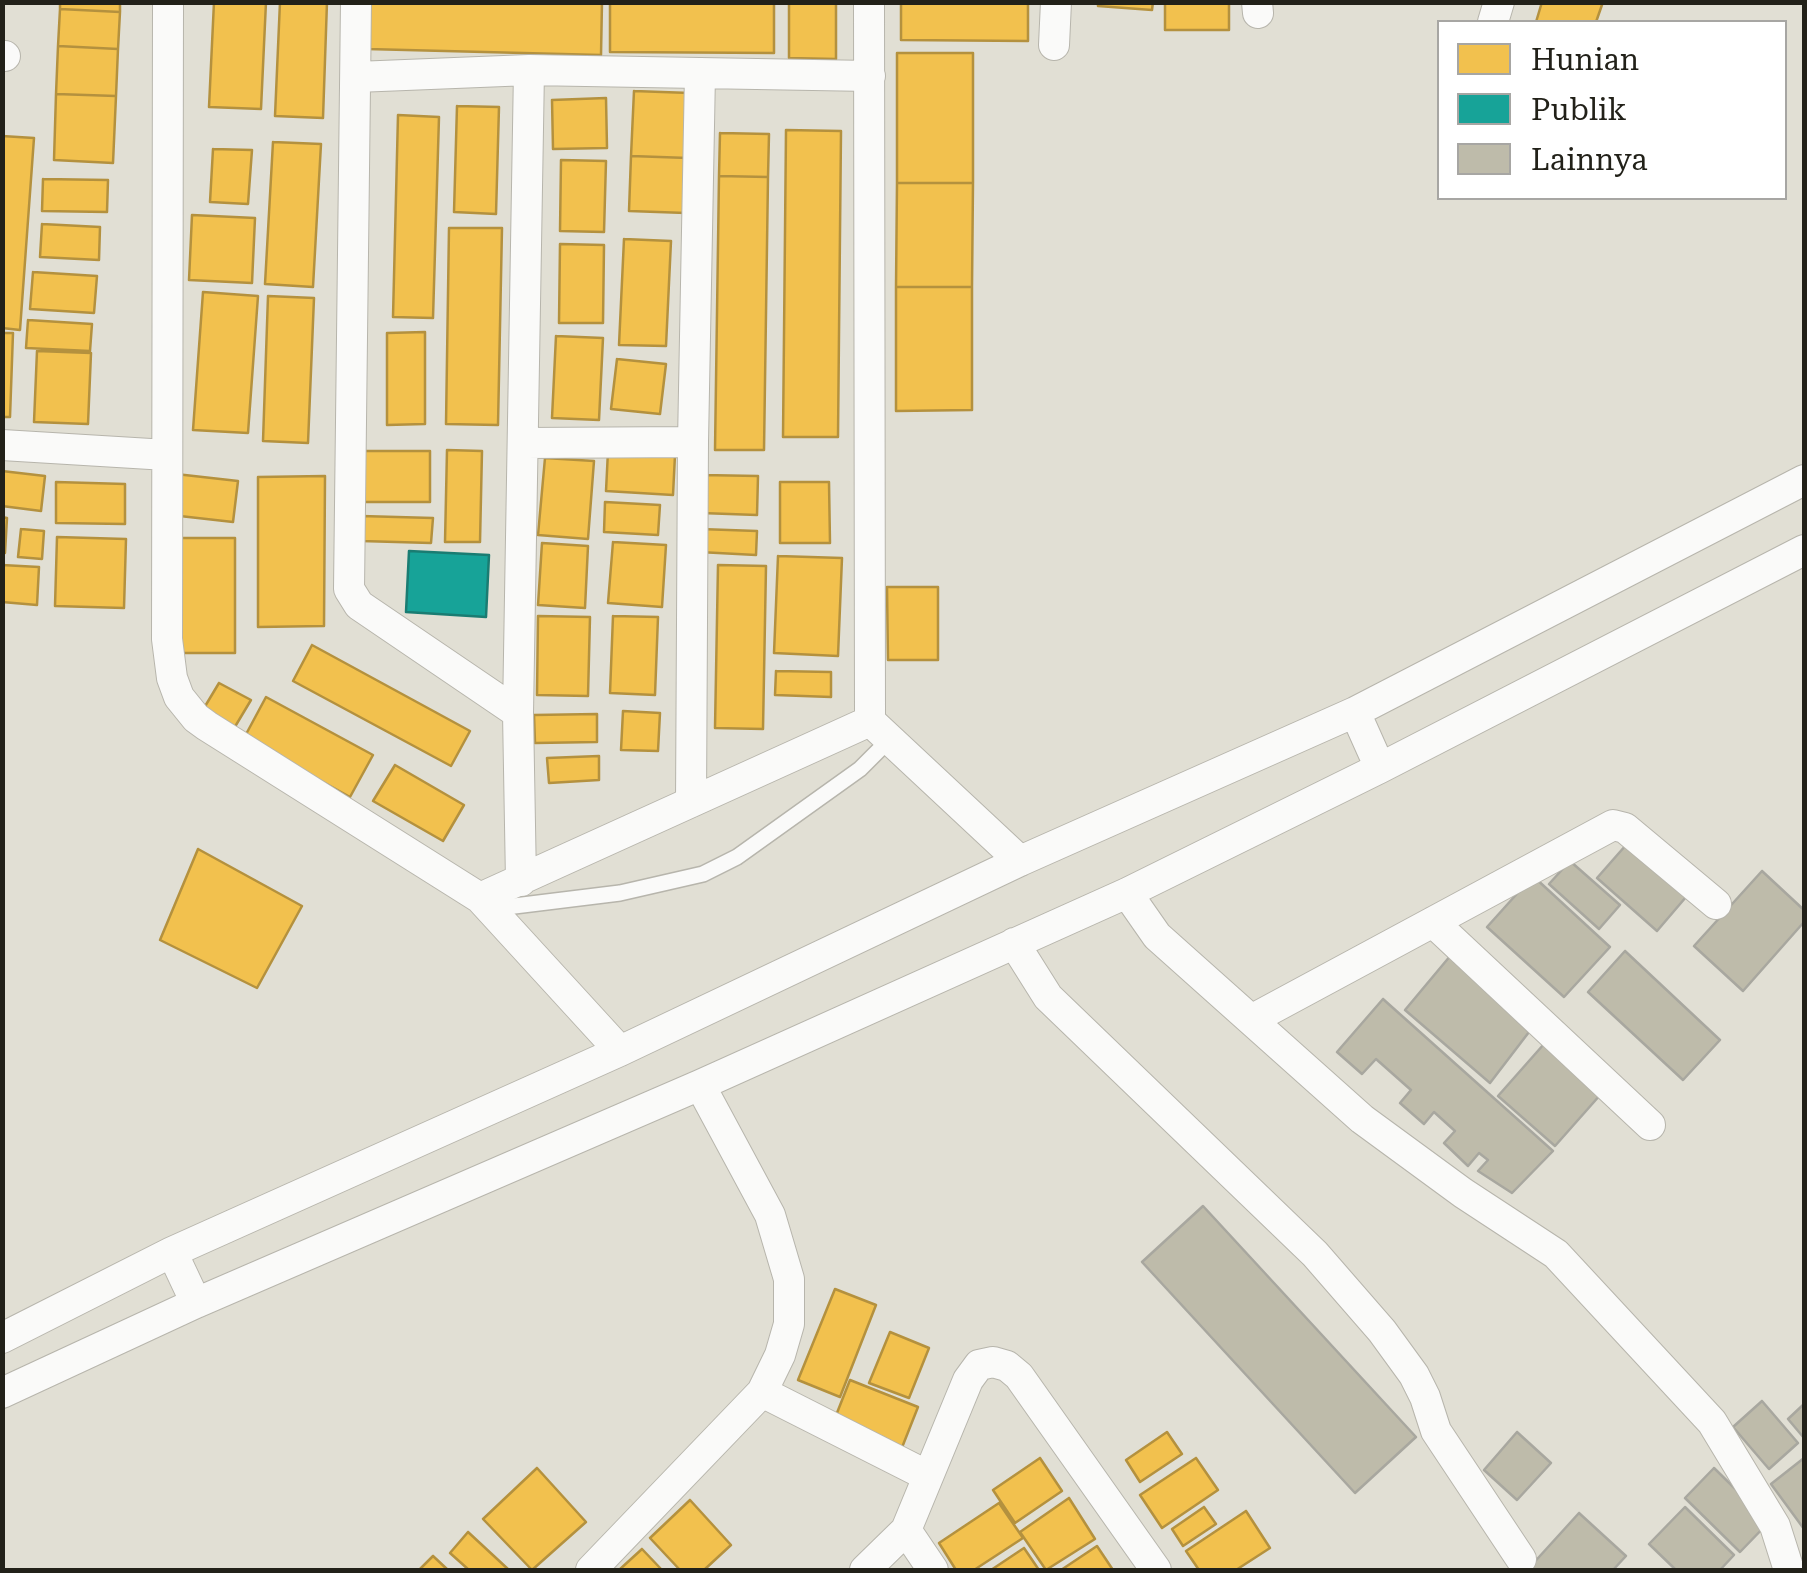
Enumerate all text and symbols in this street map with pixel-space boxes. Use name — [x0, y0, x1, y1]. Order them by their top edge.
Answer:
legend — [1437, 20, 1787, 200]
text: Hunian — [1531, 42, 1639, 77]
text: Publik — [1531, 92, 1627, 127]
text: Lainnya — [1531, 142, 1648, 177]

